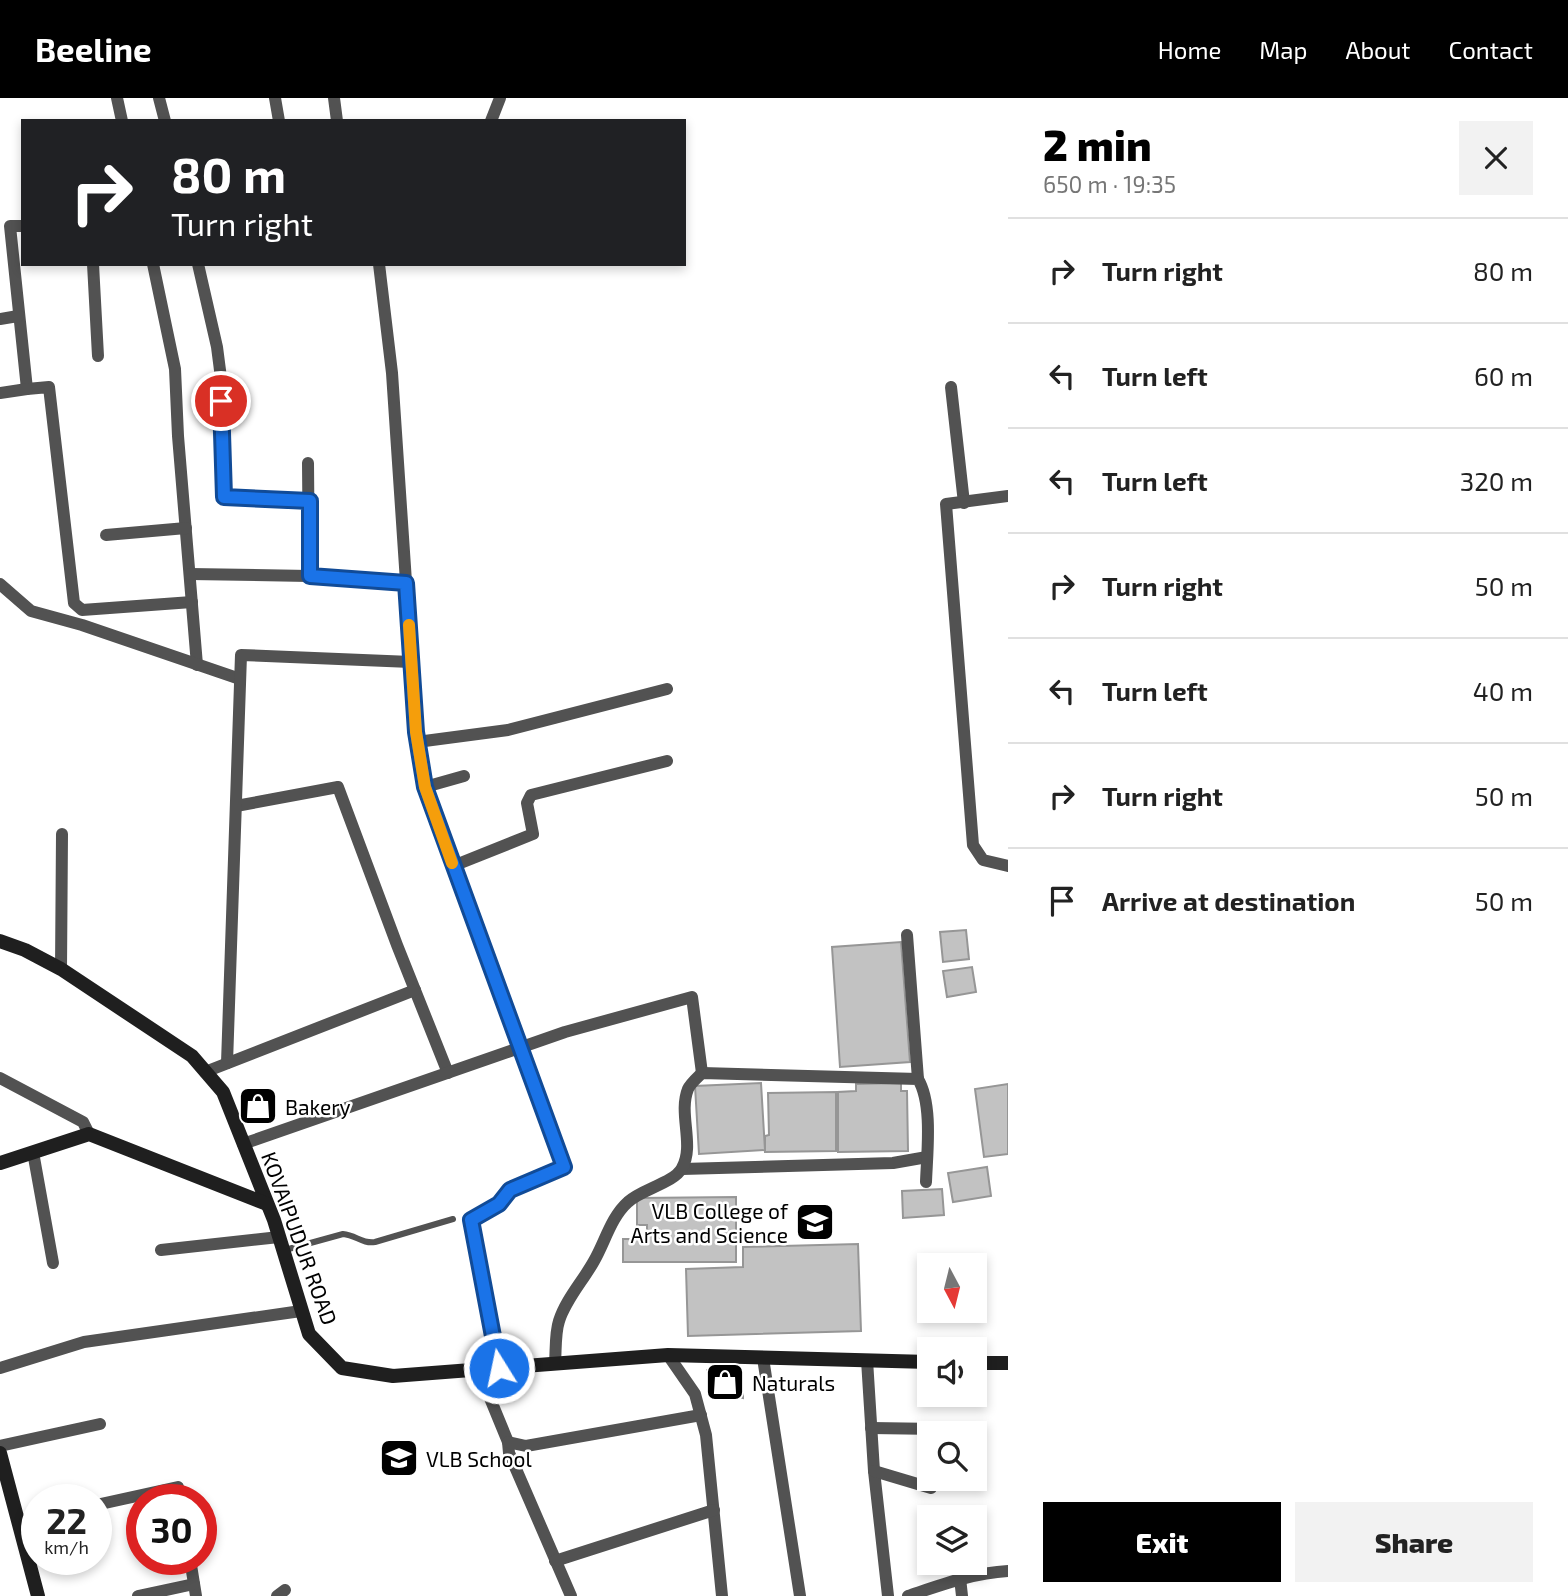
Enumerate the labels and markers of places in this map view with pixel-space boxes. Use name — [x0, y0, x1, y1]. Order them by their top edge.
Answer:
pin — [191, 371, 251, 431]
shop icon: Bakery — [237, 1085, 279, 1127]
place label: Bakery — [285, 1094, 351, 1119]
place label: VLB College of Arts and Science — [631, 1198, 789, 1247]
school or university icon: VLB College of Arts and Science — [794, 1201, 836, 1243]
shop icon: Naturals — [704, 1361, 746, 1403]
place label: Naturals — [752, 1370, 835, 1395]
school or university icon: VLB School — [378, 1437, 420, 1479]
place label: VLB School — [426, 1446, 532, 1471]

